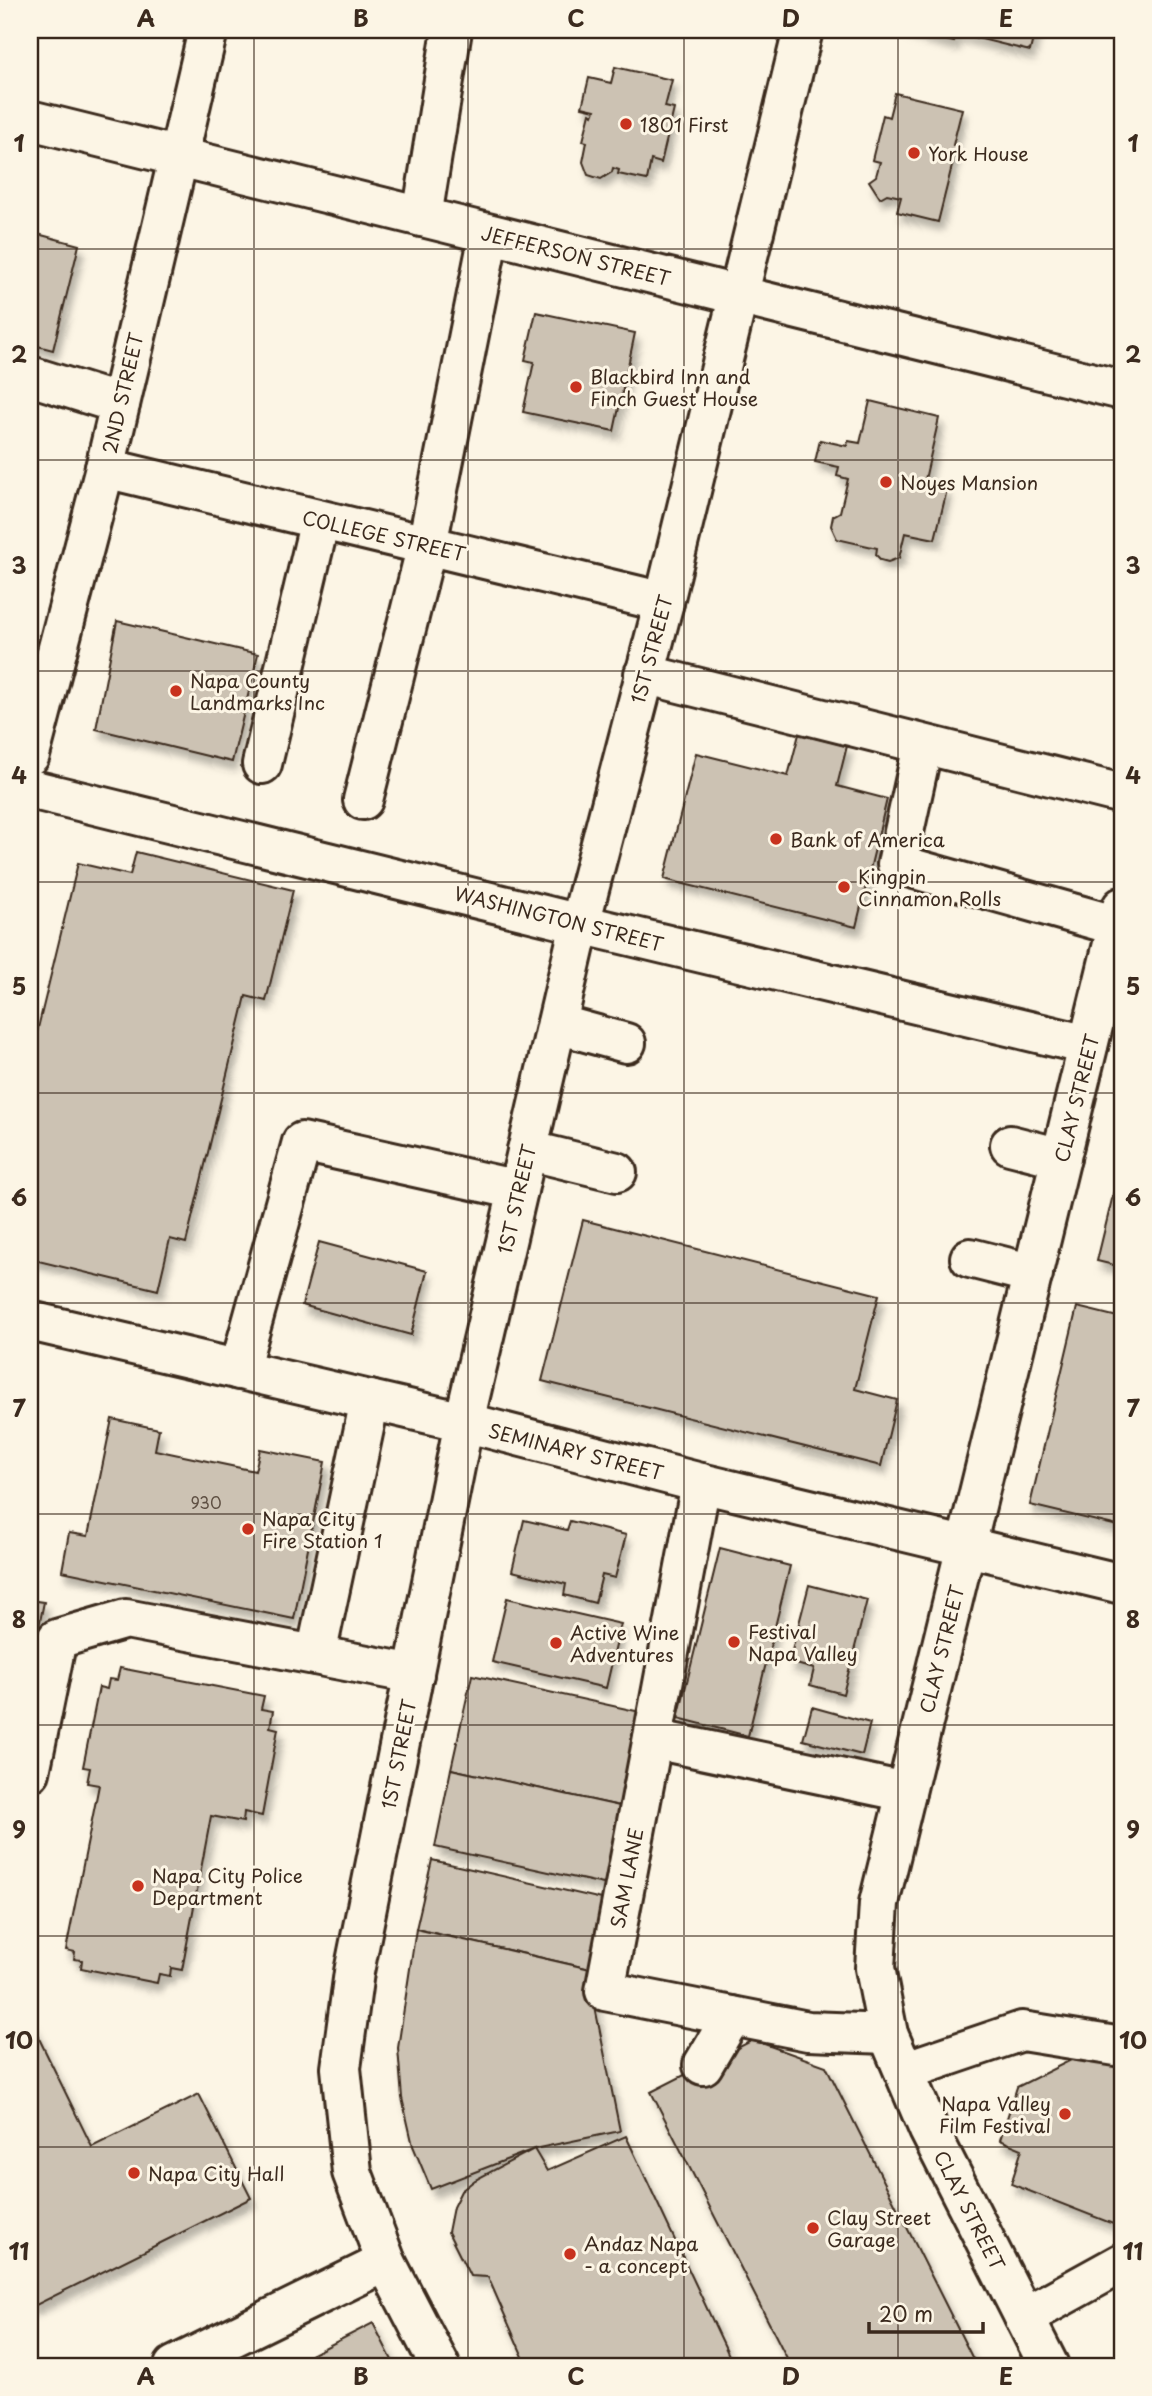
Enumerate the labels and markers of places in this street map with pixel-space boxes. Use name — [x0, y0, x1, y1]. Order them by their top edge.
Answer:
place label: 1801 First — [640, 110, 729, 138]
marker: 1801 First — [618, 116, 634, 132]
place label: York House — [928, 139, 1029, 167]
marker: York House — [906, 145, 922, 161]
place label: Blackbird Inn and Finch Guest House — [590, 362, 758, 412]
marker: Blackbird Inn and Finch Guest House — [568, 379, 584, 395]
place label: Noyes Mansion — [900, 468, 1038, 496]
marker: Noyes Mansion — [878, 474, 894, 490]
place label: Napa County Landmarks Inc — [190, 666, 325, 716]
marker: Napa County Landmarks Inc — [168, 683, 184, 699]
place label: Bank of America — [790, 825, 945, 853]
marker: Bank of America — [768, 831, 784, 847]
place label: Kingpin Cinnamon Rolls — [858, 862, 1001, 912]
marker: Kingpin Cinnamon Rolls — [836, 879, 852, 895]
place label: Napa City Fire Station 1 — [262, 1504, 382, 1554]
marker: Napa City Fire Station 1 — [240, 1521, 256, 1537]
place label: Festival Napa Valley — [748, 1617, 858, 1667]
place label: Active Wine Adventures — [570, 1618, 680, 1668]
marker: Festival Napa Valley — [726, 1634, 742, 1650]
marker: Active Wine Adventures — [548, 1635, 564, 1651]
place label: Napa City Police Department — [152, 1861, 303, 1911]
marker: Napa City Police Department — [130, 1878, 146, 1894]
place label: Napa Valley Film Festival — [939, 2089, 1051, 2139]
marker: Napa Valley Film Festival — [1057, 2106, 1073, 2122]
place label: Napa City Hall — [148, 2159, 284, 2187]
marker: Napa City Hall — [126, 2165, 142, 2181]
place label: Clay Street Garage — [827, 2203, 931, 2253]
marker: Clay Street Garage — [805, 2220, 821, 2236]
place label: Andaz Napa - a concept — [584, 2229, 698, 2279]
marker: Andaz Napa - a concept — [562, 2246, 578, 2262]

